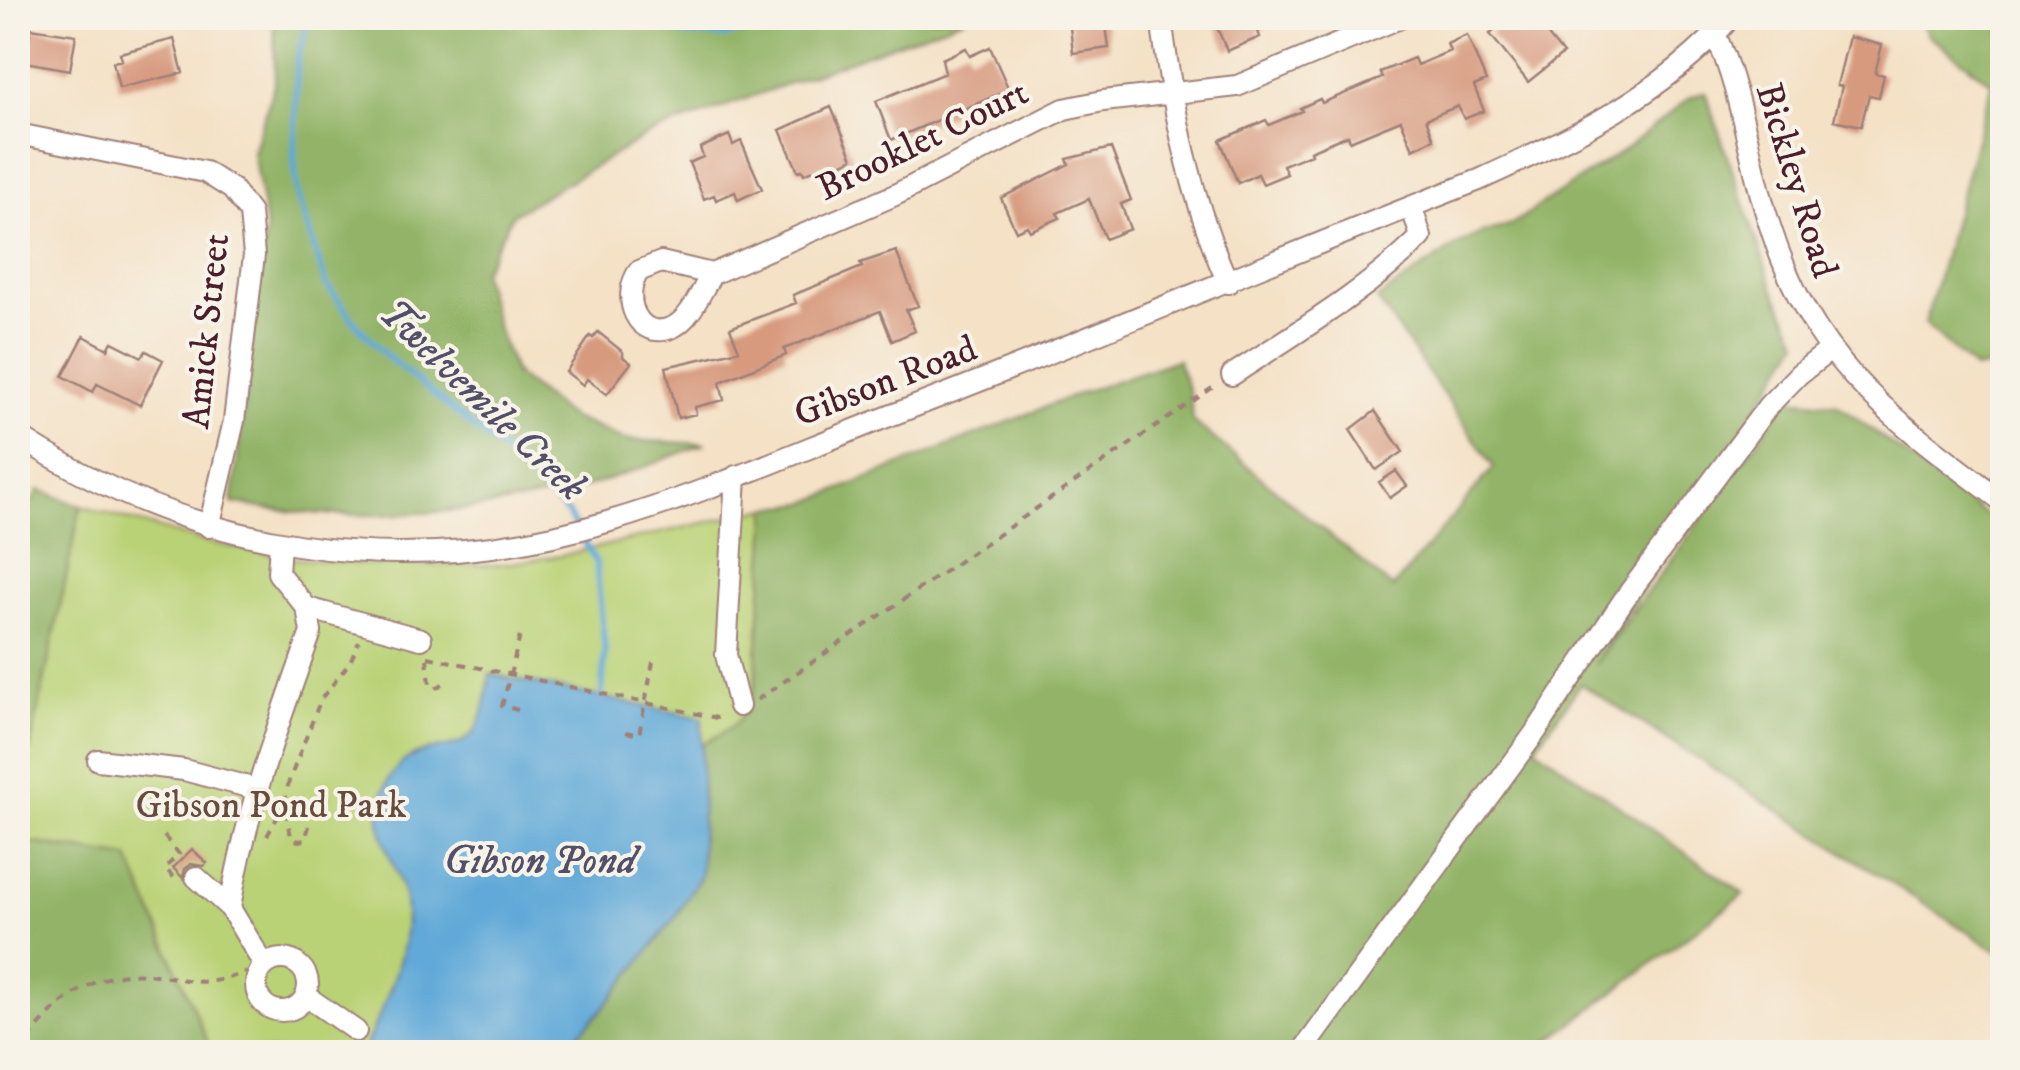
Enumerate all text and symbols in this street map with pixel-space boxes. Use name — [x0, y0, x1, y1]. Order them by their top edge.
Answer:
street label: Brooklet Court — [809, 69, 1036, 213]
street label: Bickley Road — [1744, 78, 1848, 284]
street label: Amick Street — [173, 231, 241, 431]
water label: Twelvemile Creek — [367, 289, 597, 513]
street label: Gibson Road — [787, 325, 984, 439]
park label: Gibson Pond Park — [135, 782, 407, 830]
water label: Gibson Pond — [444, 837, 642, 887]

